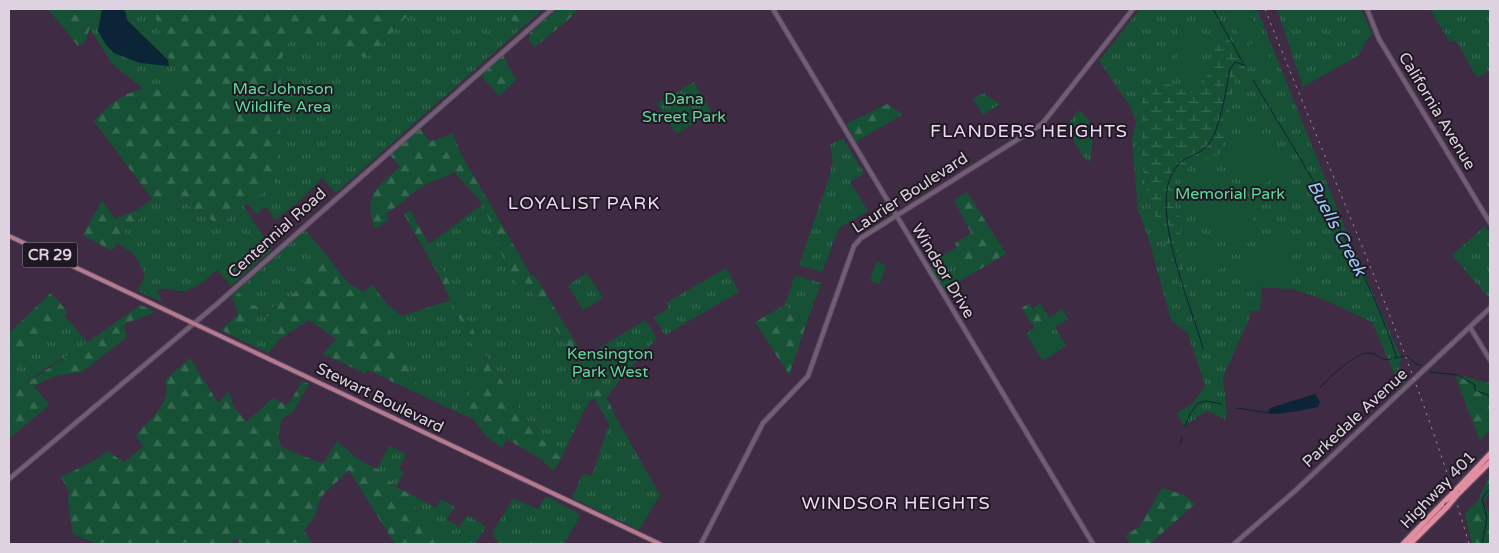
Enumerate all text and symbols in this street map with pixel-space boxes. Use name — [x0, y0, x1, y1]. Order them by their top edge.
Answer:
street label: California Avenue — [1394, 49, 1480, 173]
park label: Mac Johnson Wildlife Area — [233, 79, 333, 117]
park label: Dana Street Park — [642, 89, 726, 127]
district label: FLANDERS HEIGHTS — [930, 120, 1128, 142]
street label: Laurier Boulevard — [848, 148, 972, 238]
water label: Buells Creek — [1303, 176, 1372, 281]
street label: Centennial Road — [224, 184, 330, 282]
park label: Memorial Park — [1175, 184, 1285, 204]
district label: LOYALIST PARK — [508, 192, 660, 214]
street label: Windsor Drive — [907, 220, 979, 322]
road number: CR 29 — [22, 242, 78, 268]
park label: Kensington Park West — [567, 344, 653, 382]
street label: Stewart Boulevard — [313, 358, 447, 438]
street label: Parkedale Avenue — [1298, 364, 1412, 472]
street label: Highway 401 — [1396, 447, 1480, 533]
district label: WINDSOR HEIGHTS — [802, 492, 990, 514]

